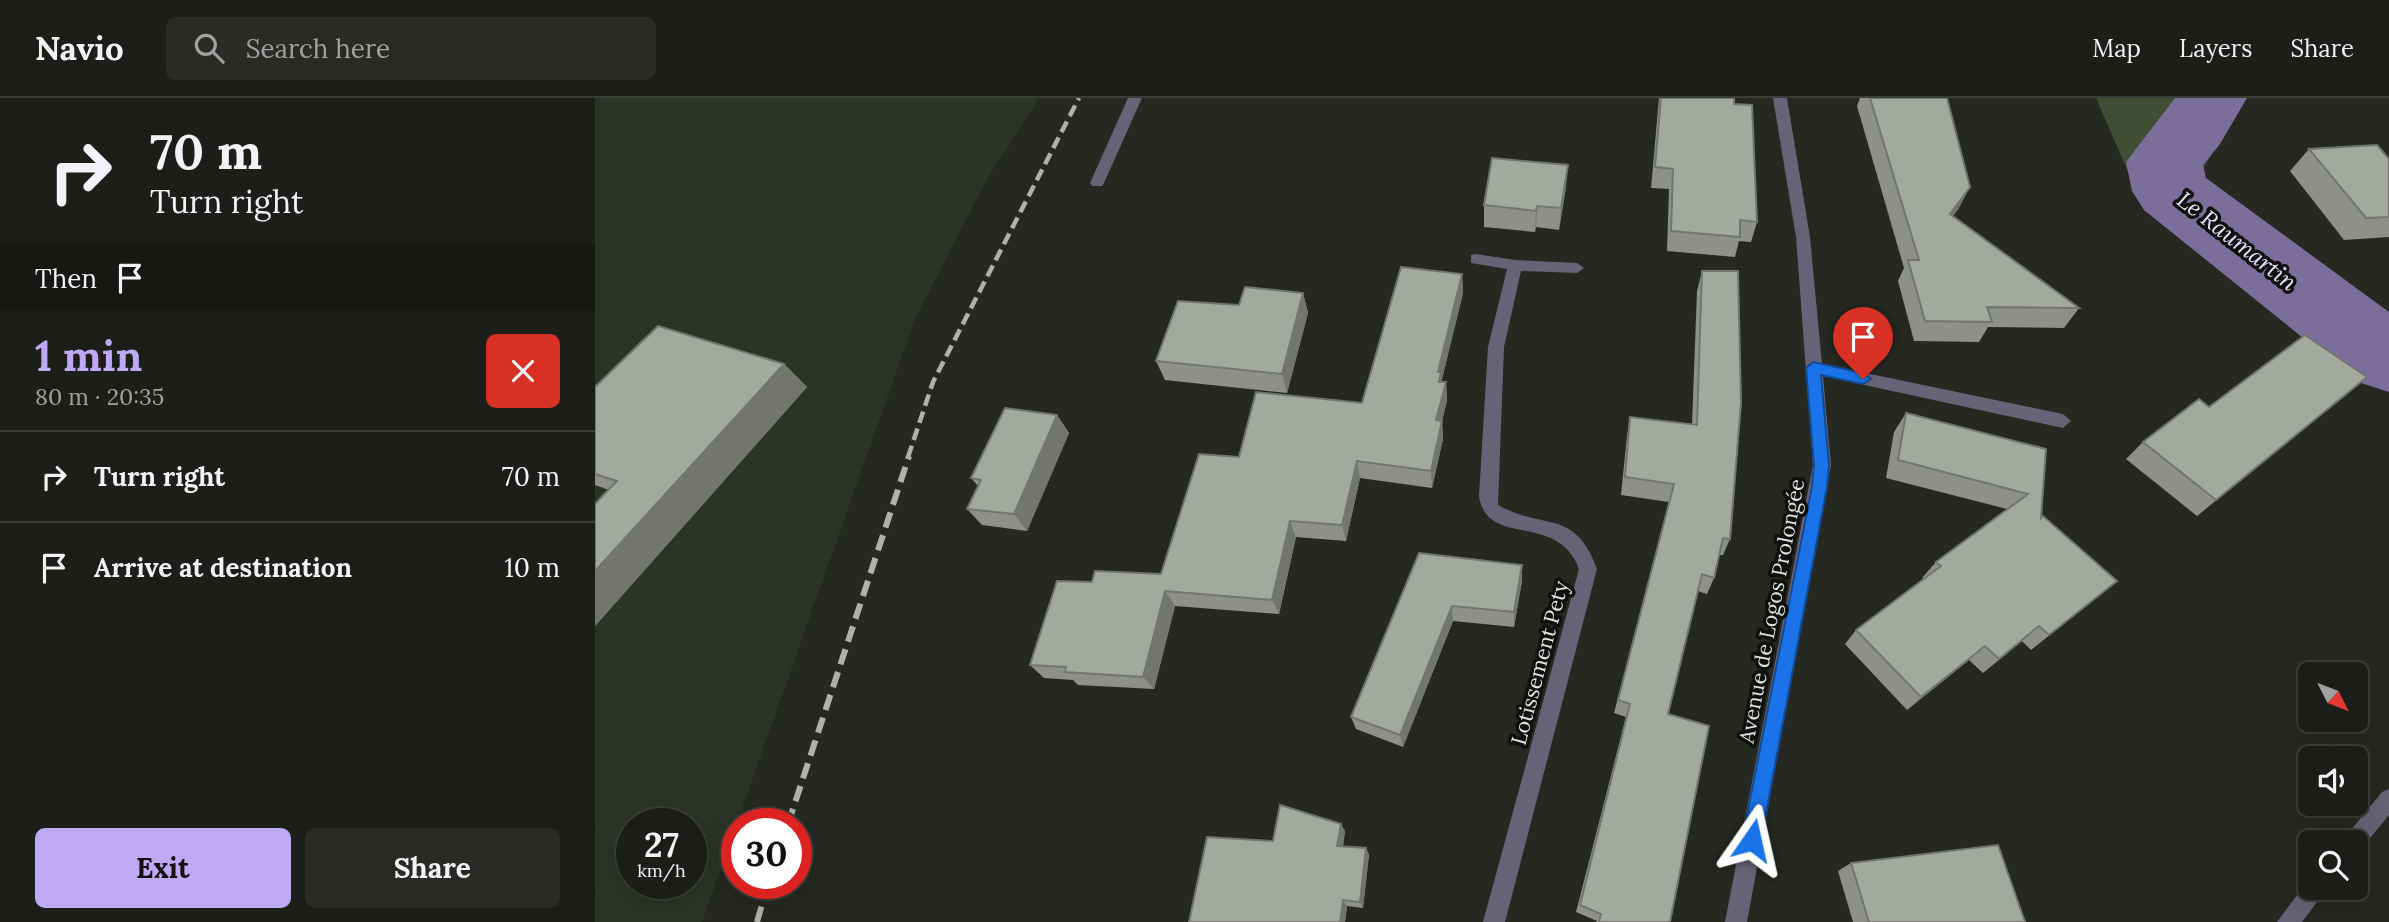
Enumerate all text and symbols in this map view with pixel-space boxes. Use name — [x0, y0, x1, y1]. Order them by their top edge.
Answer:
search box — [166, 17, 656, 80]
text: Navio — [35, 27, 124, 69]
icon: search — [190, 29, 228, 67]
text: Search here — [246, 32, 390, 65]
text: Map — [2092, 33, 2141, 64]
text: Layers — [2179, 33, 2252, 64]
text: Share — [2290, 33, 2354, 64]
text: 70 m — [150, 120, 262, 182]
icon: right — [35, 126, 126, 217]
text: Turn right — [150, 181, 303, 222]
water label: Le Raumartin — [2172, 185, 2303, 296]
icon: arrive — [111, 259, 149, 297]
text: Then — [35, 262, 97, 295]
pin — [1833, 307, 1893, 379]
icon: arrive — [1844, 318, 1882, 356]
text: 1 min — [35, 329, 142, 383]
button: close — [486, 334, 560, 408]
text: 80 m · 20:35 — [35, 382, 164, 411]
icon: right — [35, 458, 73, 496]
text: Turn right — [94, 460, 225, 493]
text: 70 m — [502, 460, 560, 493]
street label: Avenue de Logos Prolongée — [1732, 476, 1810, 746]
icon: arrive — [35, 549, 73, 587]
text: Arrive at destination — [94, 551, 352, 584]
text: 10 m — [504, 551, 560, 584]
street label: Lotissement Pety — [1505, 578, 1574, 748]
north arrow — [2298, 662, 2368, 732]
map controls — [2298, 662, 2368, 900]
button: sound — [2298, 746, 2368, 816]
position arrow — [1715, 803, 1789, 877]
speed limit sign: 30 — [721, 808, 812, 899]
text: 27 — [644, 822, 679, 867]
button: Exit — [35, 828, 291, 908]
button: Share — [305, 828, 560, 908]
button: search — [2298, 830, 2368, 900]
text: km/h — [637, 859, 686, 882]

